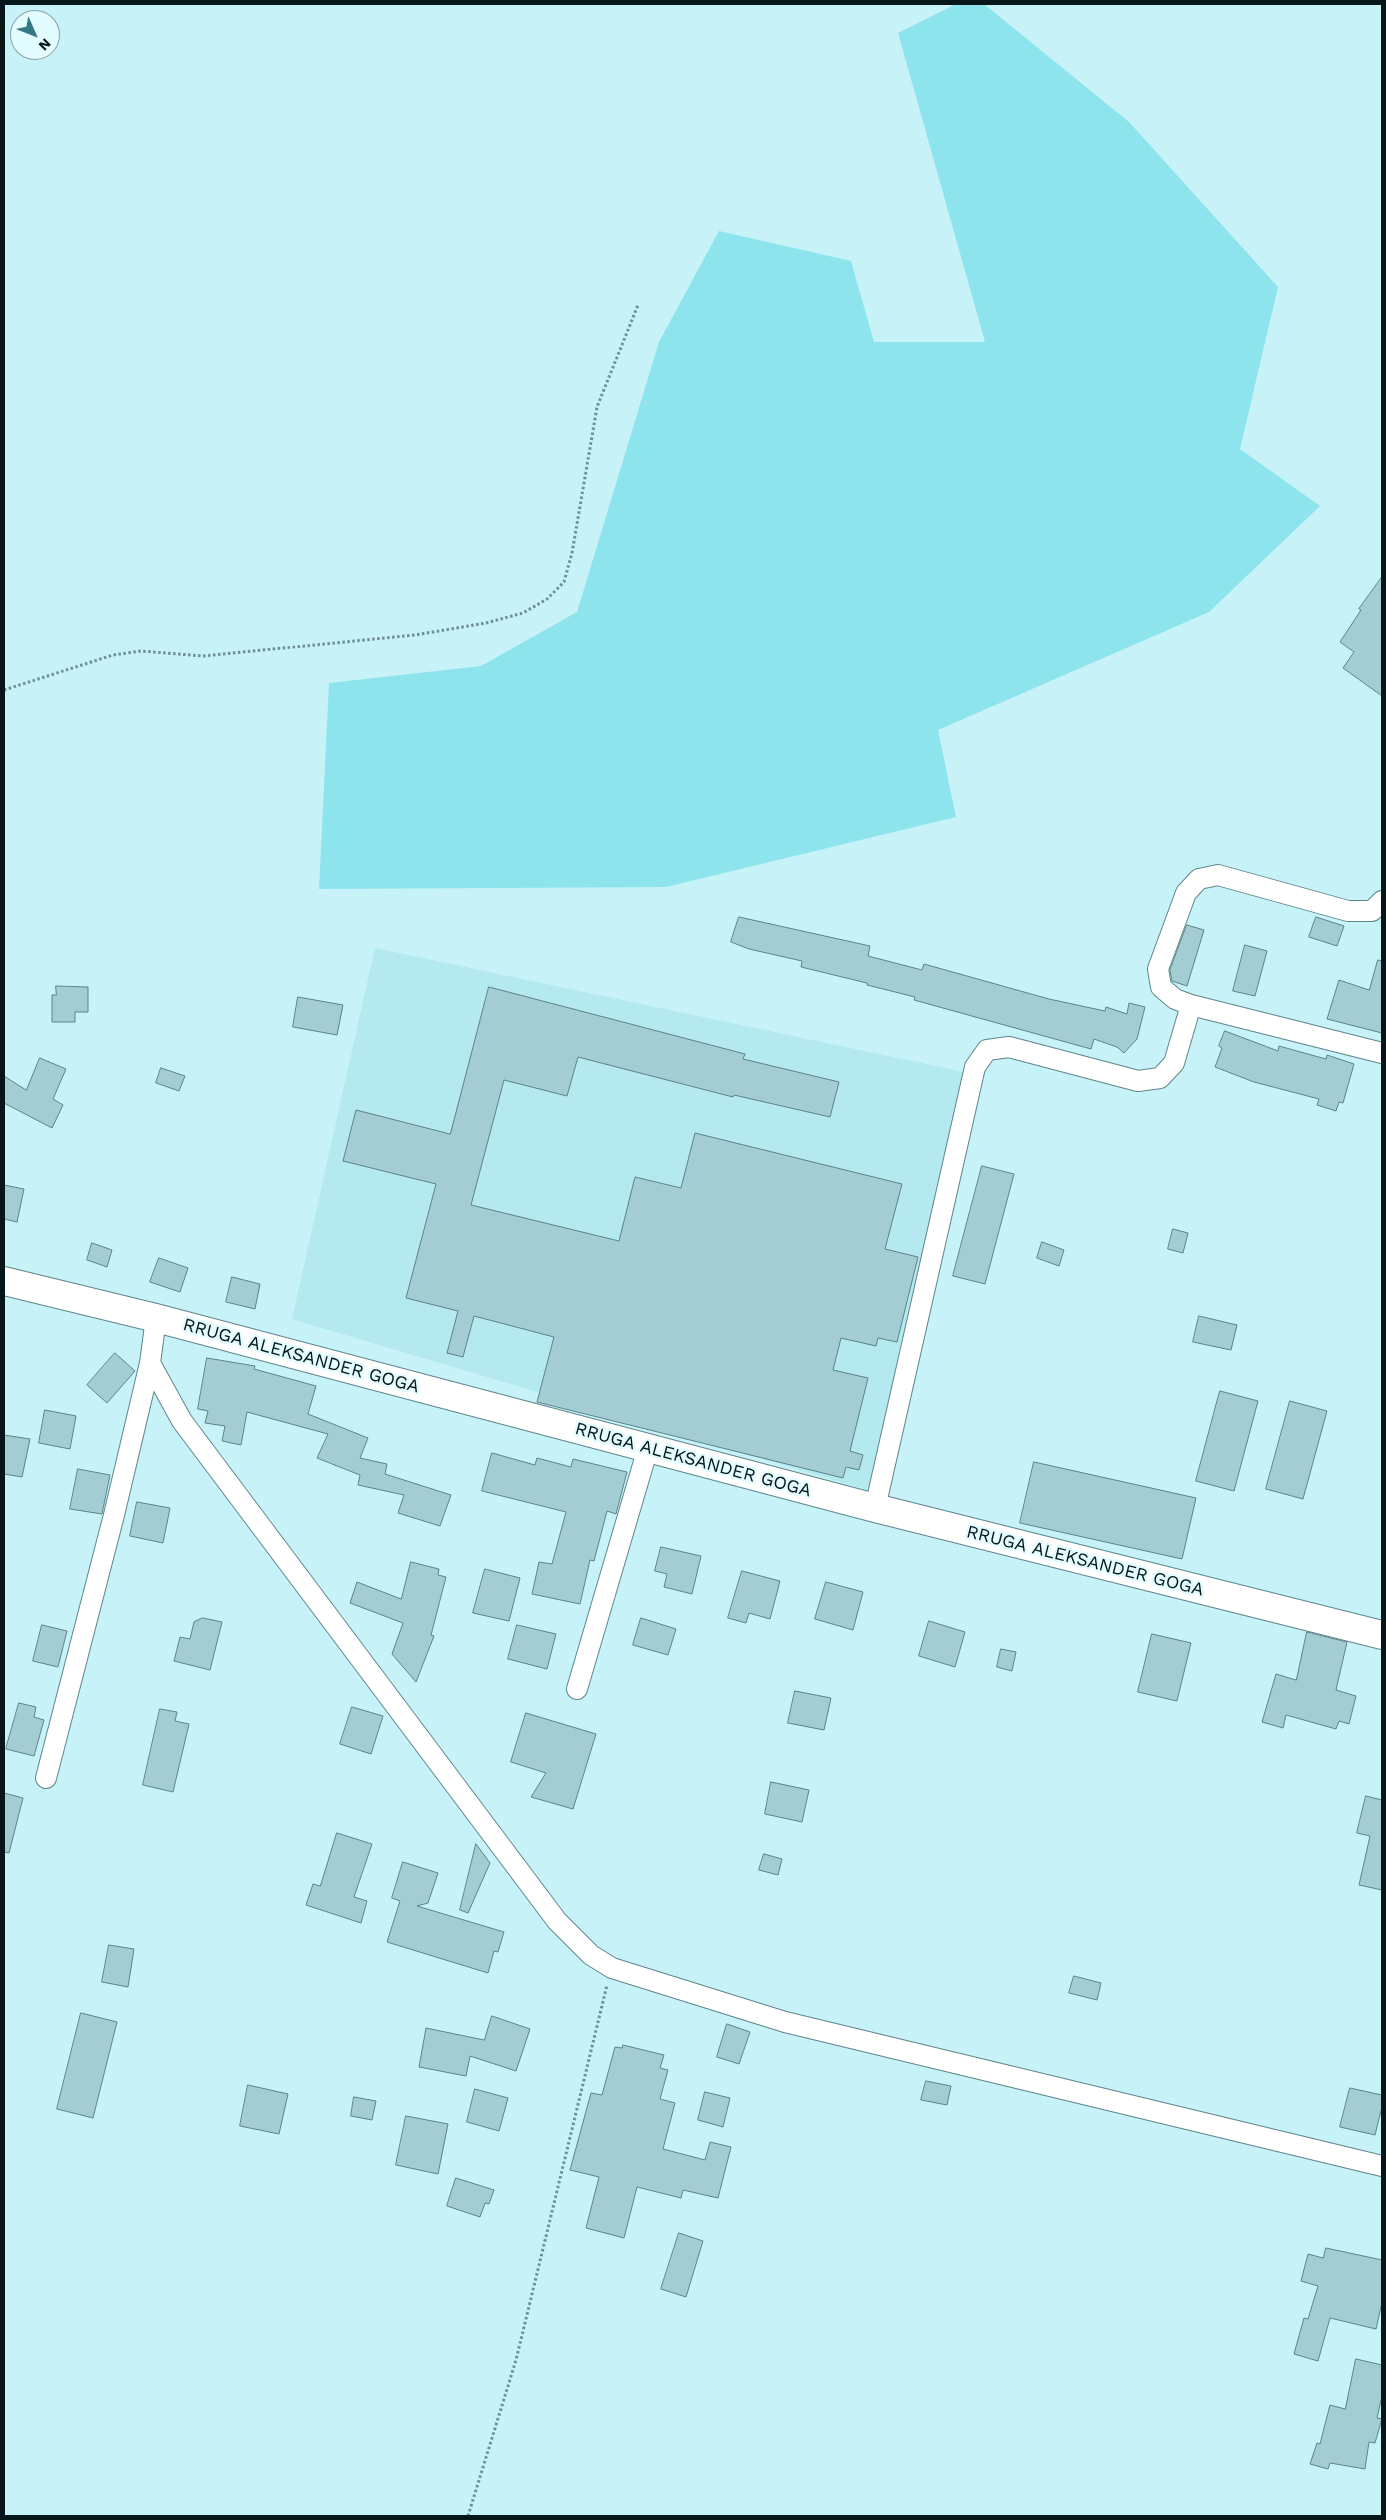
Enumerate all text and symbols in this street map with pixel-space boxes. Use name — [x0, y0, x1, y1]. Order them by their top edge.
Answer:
north arrow — [10, 10, 60, 60]
text: N — [36, 35, 54, 54]
street label: RRUGA ALEKSANDER GOGA — [180, 1314, 422, 1398]
street label: RRUGA ALEKSANDER GOGA — [572, 1418, 814, 1502]
street label: RRUGA ALEKSANDER GOGA — [964, 1521, 1206, 1601]

